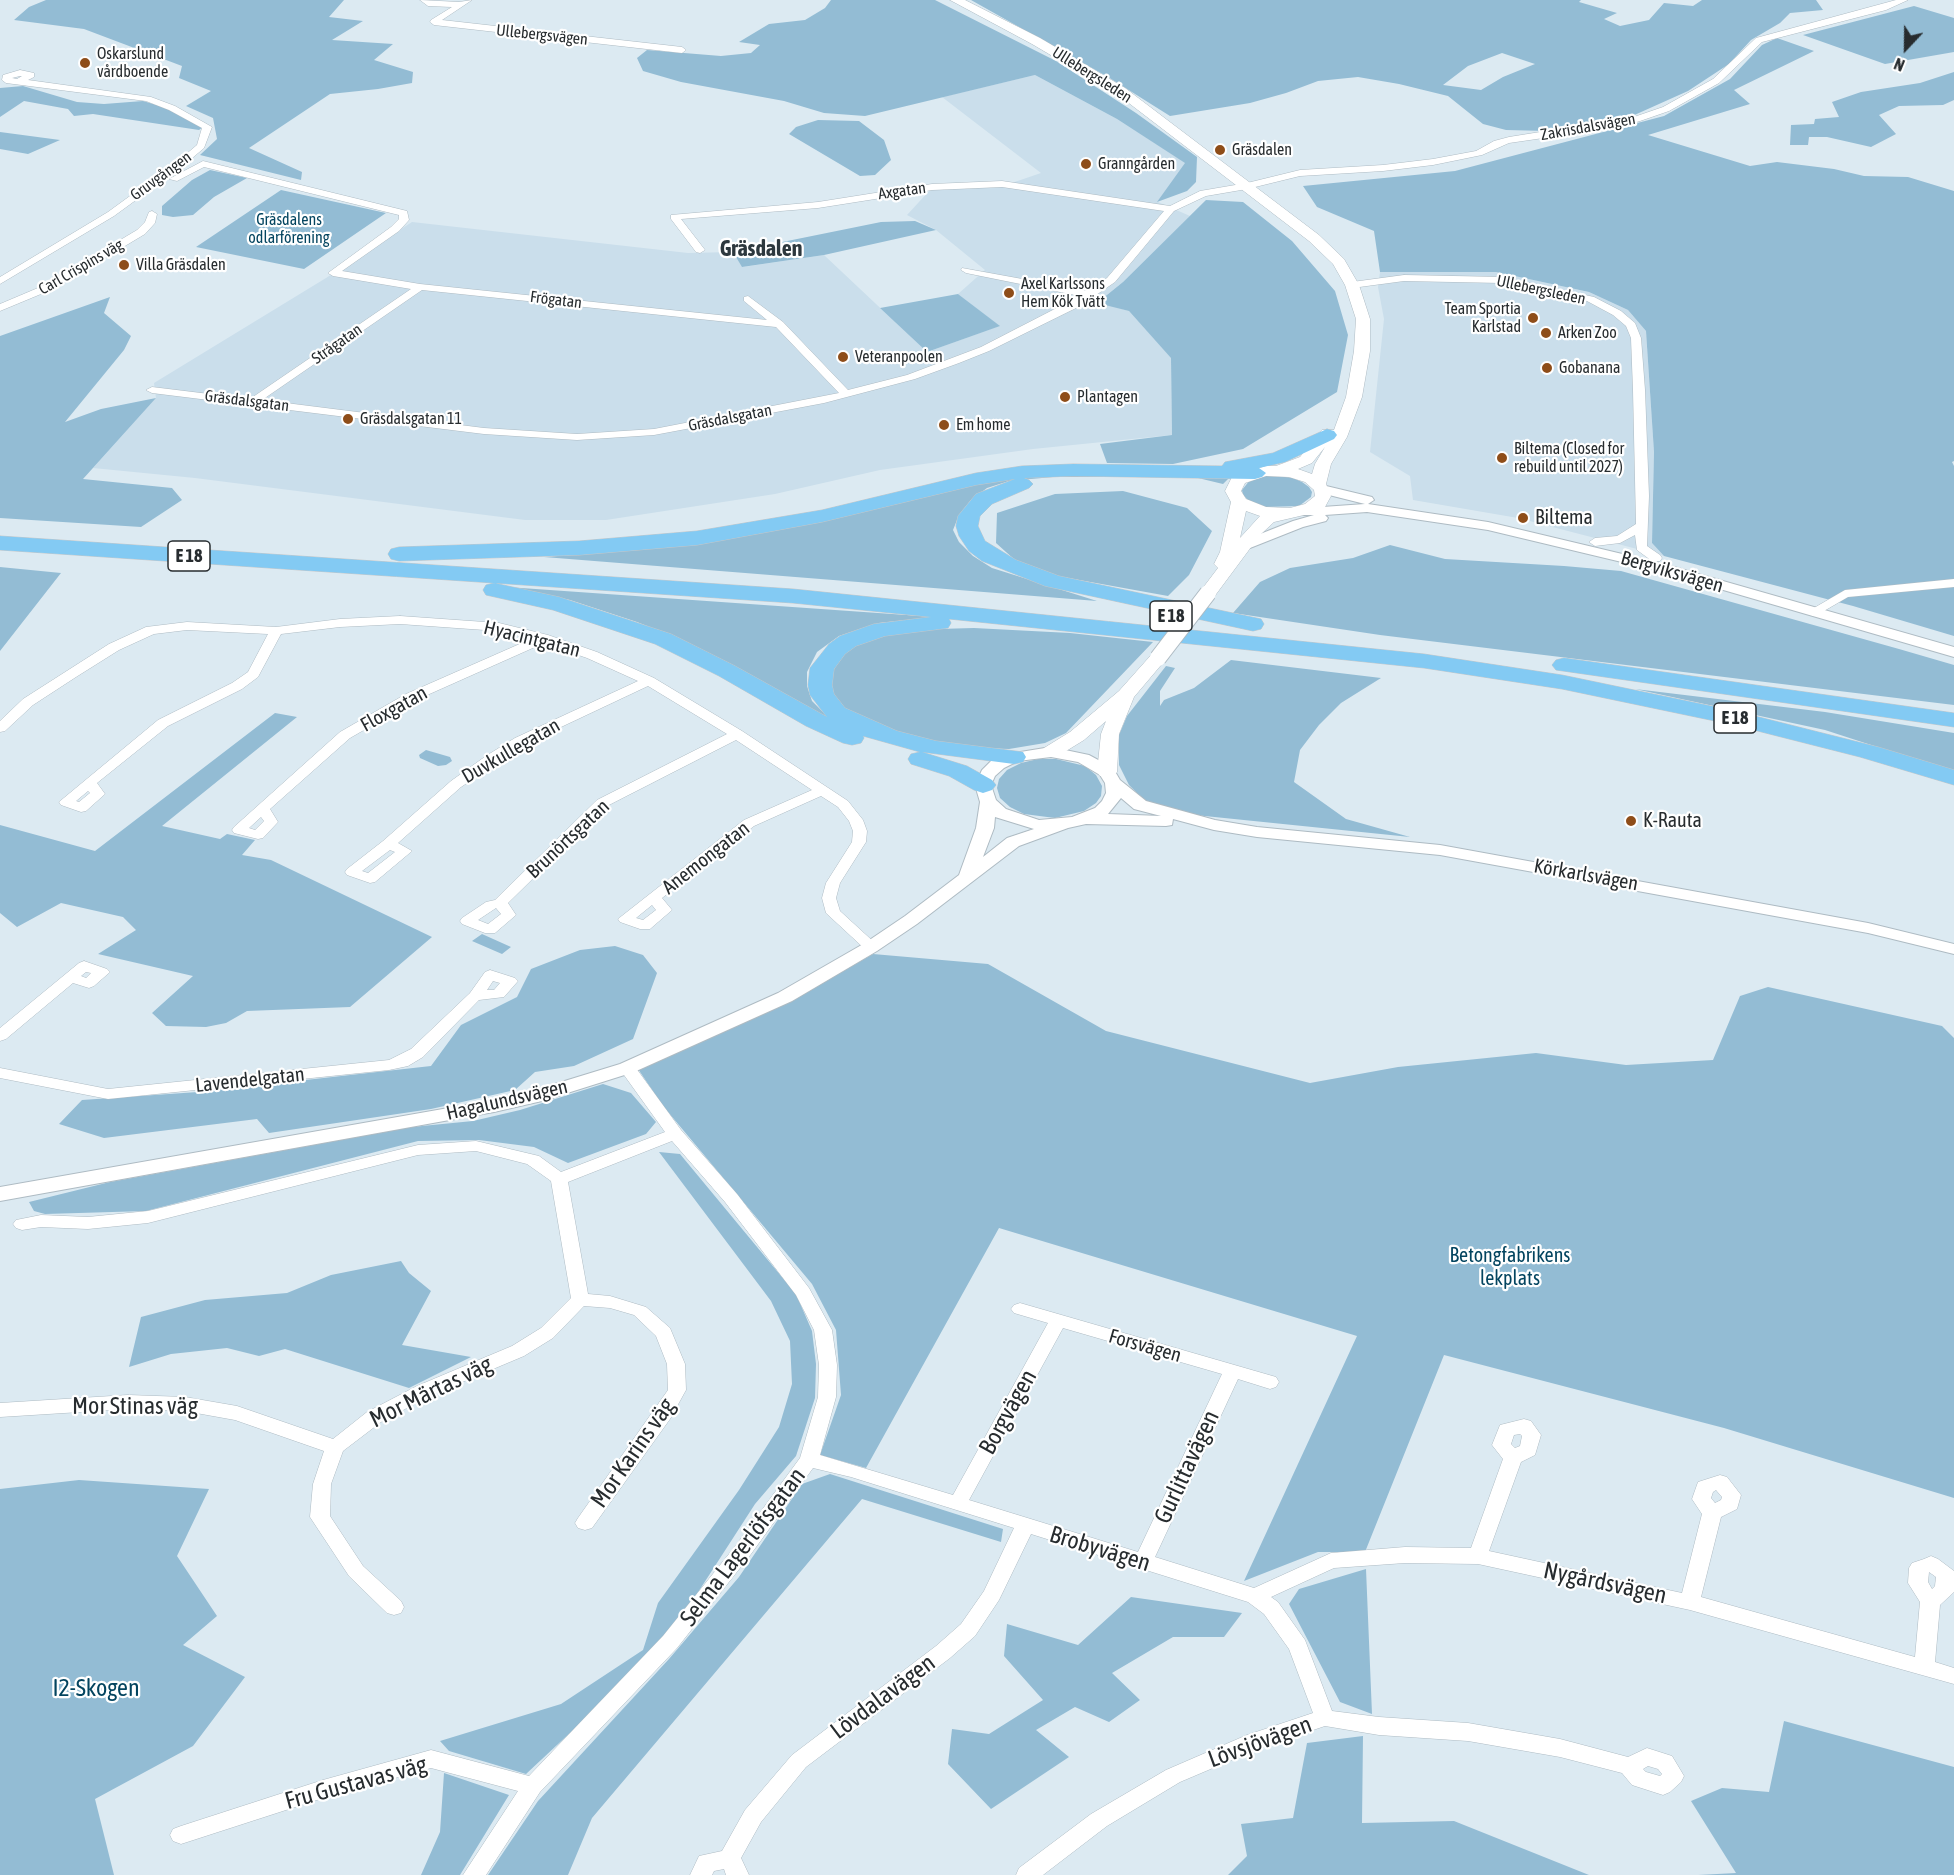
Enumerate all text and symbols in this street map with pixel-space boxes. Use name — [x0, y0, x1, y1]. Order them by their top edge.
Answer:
north arrow — [1876, 18, 1936, 78]
street label: Ullebergsvägen — [495, 21, 589, 49]
street label: Ullebergsleden — [1049, 43, 1135, 107]
place label: Oskarslund vårdboende — [97, 44, 168, 82]
text: N — [1892, 55, 1907, 75]
marker: Oskarslund vårdboende — [78, 56, 92, 70]
street label: Zakrisdalsvägen — [1539, 109, 1637, 145]
place label: Gräsdalen — [1232, 140, 1292, 160]
marker: Gräsdalen — [1213, 143, 1227, 157]
street label: Gruvgången — [127, 147, 195, 205]
place label: Granngården — [1098, 154, 1175, 174]
marker: Granngården — [1079, 157, 1093, 171]
street label: Axgatan — [877, 178, 927, 204]
park label: Gräsdalens odlarförening — [248, 210, 330, 248]
street label: Carl Crispins väg — [35, 235, 127, 299]
district label: Gräsdalen — [720, 236, 802, 262]
place label: Villa Gräsdalen — [136, 255, 226, 275]
marker: Villa Gräsdalen — [117, 258, 131, 272]
street label: Ullebergsleden — [1495, 271, 1587, 309]
place label: Axel Karlssons Hem Kök Tvätt — [1021, 274, 1105, 312]
marker: Axel Karlssons Hem Kök Tvätt — [1002, 286, 1016, 300]
street label: Frögatan — [529, 287, 583, 313]
place label: Team Sportia Karlstad — [1444, 299, 1521, 337]
marker: Team Sportia Karlstad — [1526, 311, 1540, 325]
street label: Strågatan — [308, 320, 366, 368]
place label: Arken Zoo — [1558, 323, 1617, 343]
marker: Arken Zoo — [1539, 326, 1553, 340]
place label: Veteranpoolen — [855, 347, 943, 367]
marker: Veteranpoolen — [836, 350, 850, 364]
place label: Gobanana — [1559, 358, 1620, 378]
marker: Gobanana — [1540, 361, 1554, 375]
street label: Gräsdalsgatan — [204, 386, 290, 416]
place label: Plantagen — [1077, 387, 1138, 407]
marker: Plantagen — [1058, 390, 1072, 404]
street label: Gräsdalsgatan — [687, 400, 773, 436]
place label: Gräsdalsgatan 11 — [360, 409, 462, 429]
marker: Gräsdalsgatan 11 — [341, 412, 355, 426]
place label: Em home — [956, 415, 1011, 435]
marker: Em home — [937, 418, 951, 432]
place label: Biltema (Closed for rebuild until 2027) — [1514, 439, 1624, 477]
marker: Biltema (Closed for rebuild until 2027) — [1495, 451, 1509, 465]
place label: Biltema — [1535, 506, 1593, 530]
marker: Biltema — [1516, 511, 1530, 525]
road number: E 18 — [168, 541, 210, 571]
street label: Bergviksvägen — [1618, 546, 1726, 598]
road number: E 18 — [1150, 601, 1192, 631]
street label: Hyacintgatan — [481, 615, 583, 663]
street label: Floxgatan — [356, 681, 432, 737]
road number: E 18 — [1714, 703, 1756, 733]
street label: Duvkullegatan — [458, 713, 564, 789]
street label: Brunörtsgatan — [521, 794, 615, 884]
place label: K-Rauta — [1643, 809, 1702, 833]
marker: K-Rauta — [1624, 814, 1638, 828]
street label: Anemongatan — [658, 816, 754, 900]
street label: Körkarlsvägen — [1532, 854, 1640, 896]
street label: Lavendelgatan — [194, 1062, 306, 1098]
street label: Hagalundsvägen — [444, 1074, 570, 1126]
park label: Betongfabrikens lekplats — [1450, 1244, 1570, 1291]
street label: Forsvägen — [1106, 1324, 1184, 1368]
street label: Mor Märtas väg — [365, 1350, 497, 1434]
street label: Borgvägen — [973, 1365, 1043, 1459]
street label: Mor Stinas väg — [72, 1392, 198, 1420]
street label: Mor Karins väg — [585, 1393, 681, 1513]
street label: Gurlittavägen — [1148, 1406, 1226, 1528]
street label: Selma Lagerlöfsgatan — [674, 1462, 812, 1632]
street label: Brobyvägen — [1046, 1520, 1154, 1578]
street label: Nygårdsvägen — [1541, 1556, 1669, 1610]
street label: Lövdalavägen — [825, 1648, 941, 1746]
park label: I2-Skogen — [52, 1674, 140, 1702]
street label: Lövsjövägen — [1204, 1710, 1316, 1774]
street label: Fru Gustavas väg — [282, 1750, 430, 1816]

